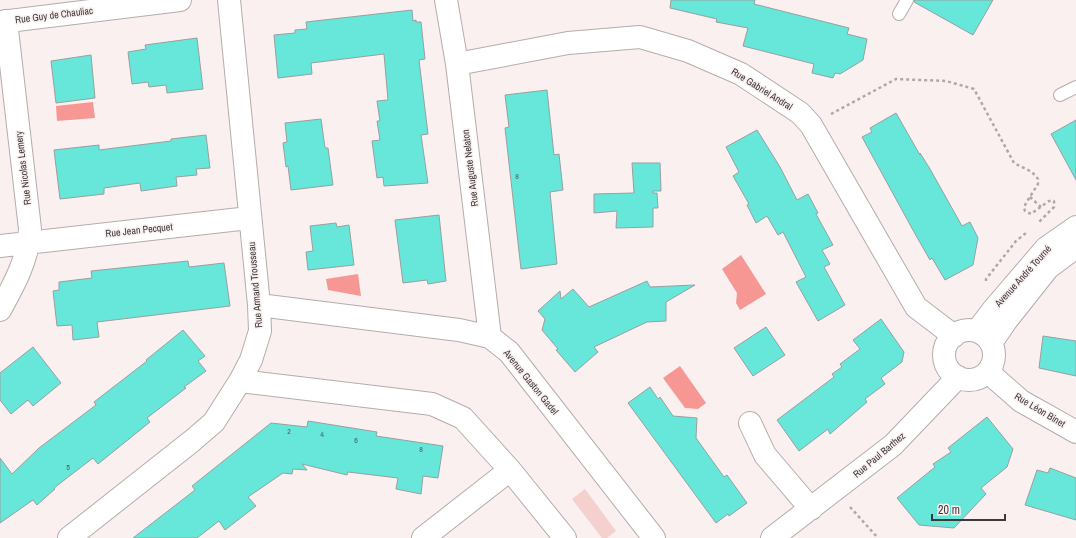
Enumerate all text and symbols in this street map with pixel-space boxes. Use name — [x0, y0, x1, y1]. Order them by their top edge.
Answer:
street label: Rue Guy de Chauliac — [14, 4, 94, 26]
street label: Rue Gabriel Andral — [729, 65, 795, 113]
street label: Rue Nicolas Lemery — [12, 129, 34, 206]
street label: Rue Auguste Nelaton — [459, 129, 481, 207]
house number: 8 — [515, 171, 519, 181]
street label: Rue Jean Pecquet — [105, 220, 174, 240]
street label: Rue Armand Trousseau — [245, 242, 265, 328]
street label: Avenue André Tourné — [991, 242, 1054, 310]
street label: Avenue Gaston Gadel — [500, 346, 562, 418]
street label: Rue Léon Binet — [1012, 390, 1068, 431]
house number: 2 — [287, 426, 291, 436]
house number: 4 — [320, 429, 324, 439]
street label: Rue Paul Barthez — [850, 429, 908, 481]
house number: 6 — [354, 435, 358, 445]
house number: 8 — [419, 444, 423, 454]
house number: 5 — [66, 462, 70, 472]
scale bar — [932, 496, 1005, 522]
text: 20 m — [938, 502, 960, 518]

